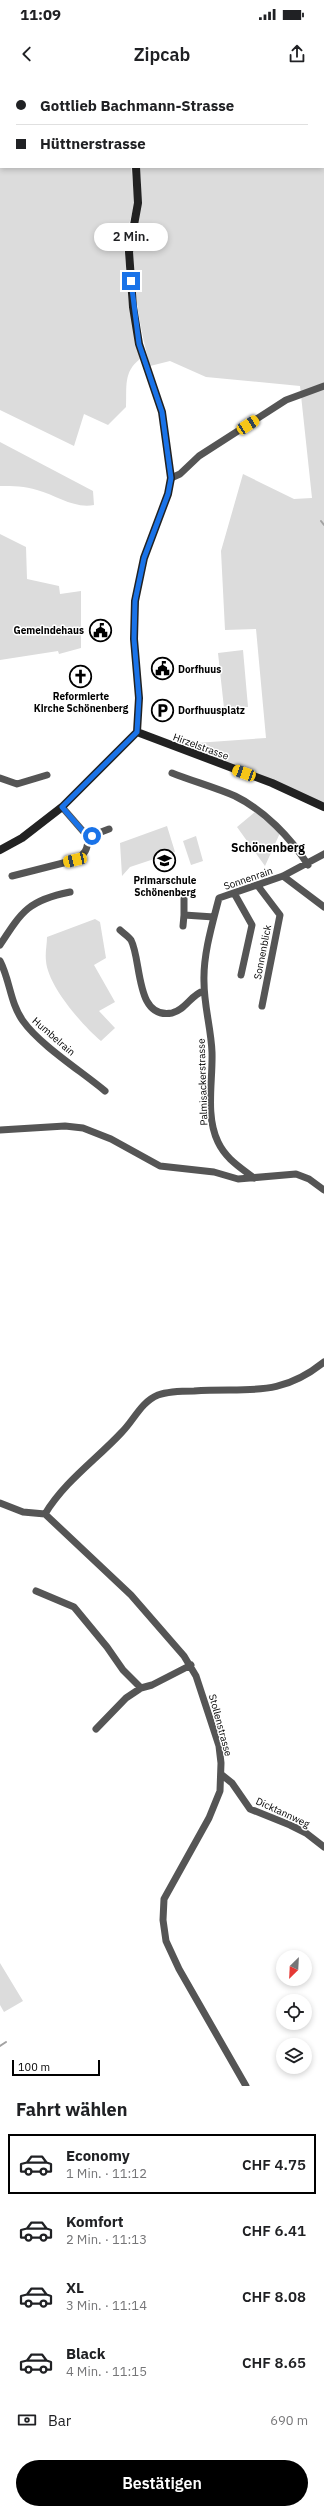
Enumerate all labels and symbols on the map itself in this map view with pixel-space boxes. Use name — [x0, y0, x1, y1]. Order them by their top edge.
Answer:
callout: 2 Min. — [94, 223, 168, 251]
route end — [122, 272, 140, 290]
car — [235, 413, 261, 437]
public building icon: Gemeindehaus — [87, 617, 113, 643]
place label: Gemeindehaus — [13, 624, 84, 637]
public building icon: Dorfhuus — [149, 656, 175, 682]
church icon: Reformierte Kirche Schönenberg — [68, 663, 94, 689]
place label: Dorfhuus — [178, 663, 221, 676]
place label: Reformierte Kirche Schönenberg — [34, 690, 129, 715]
parking icon: Dorfhuusplatz — [150, 697, 176, 723]
place label: Dorfhuusplatz — [178, 704, 245, 717]
street label: Hirzelstrasse — [171, 730, 231, 763]
car — [231, 763, 257, 783]
route start — [83, 827, 101, 845]
district label: Schönenberg — [231, 840, 305, 855]
school or university icon: Primarschule Schönenberg — [152, 847, 178, 873]
car — [62, 851, 88, 869]
street label: Sonnenrain — [222, 864, 274, 893]
place label: Primarschule Schönenberg — [134, 874, 197, 899]
street label: Sonnenblick — [251, 923, 274, 980]
street label: Humbelrain — [30, 1014, 78, 1059]
street label: Palmisackerstrasse — [194, 1038, 211, 1126]
street label: Stollenstrasse — [206, 1693, 235, 1758]
street label: Dicktannweg — [254, 1794, 312, 1831]
north arrow — [276, 1950, 312, 1986]
scale bar — [12, 2058, 100, 2077]

